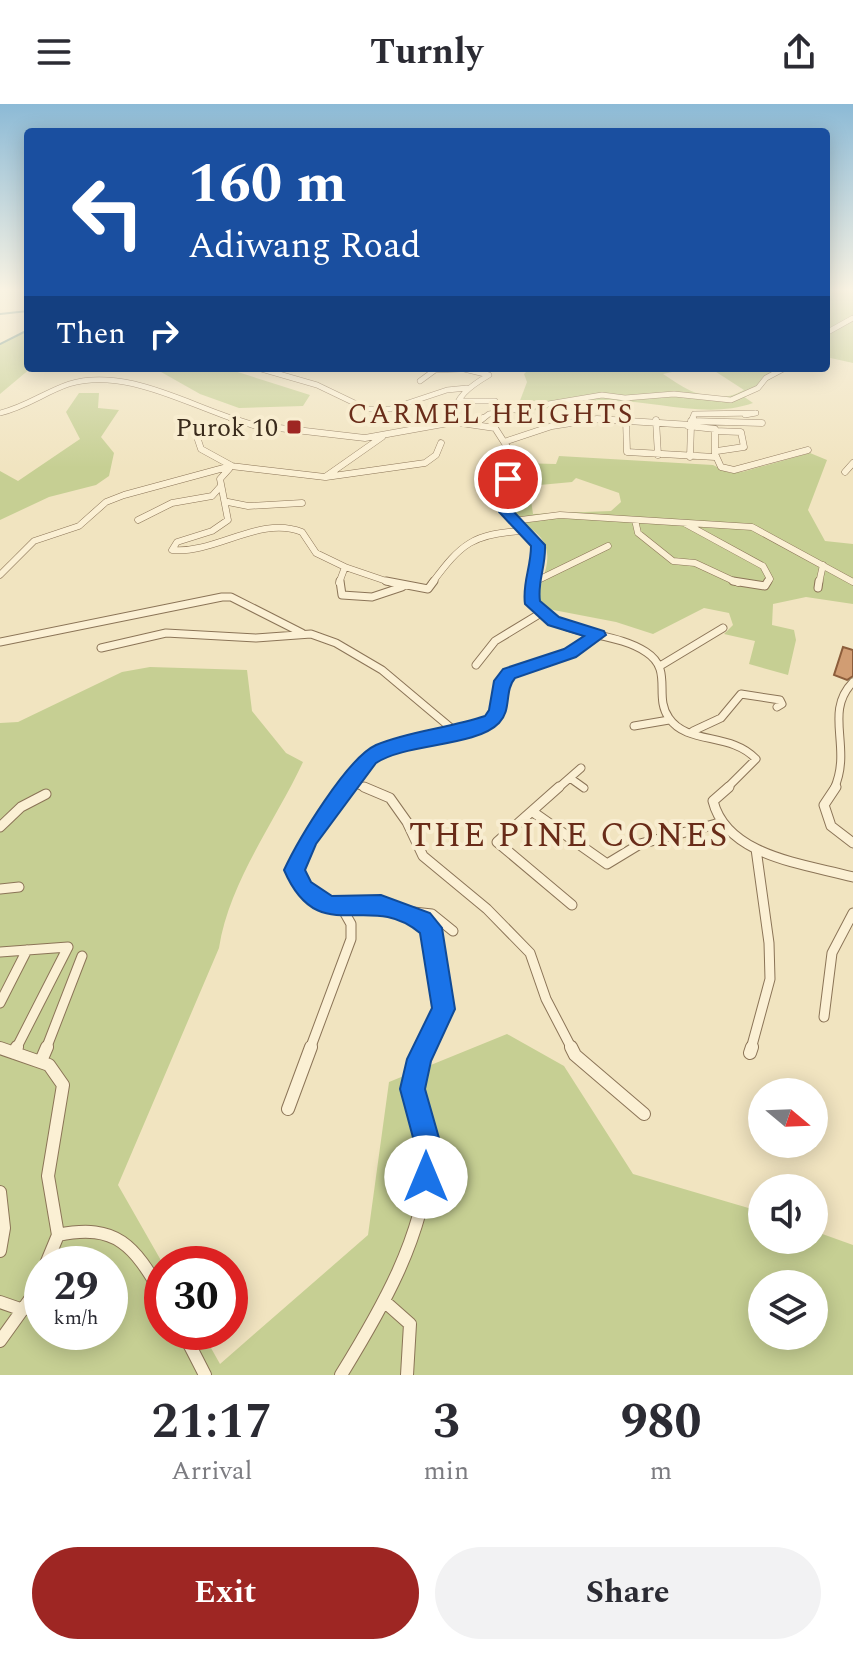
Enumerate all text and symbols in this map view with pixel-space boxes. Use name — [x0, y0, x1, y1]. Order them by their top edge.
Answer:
text: Turnly — [370, 25, 483, 80]
icon: menu — [32, 30, 76, 74]
icon: share — [777, 30, 821, 74]
text: 160 m — [188, 142, 347, 227]
icon: left — [56, 160, 160, 264]
text: Adiwang Road — [188, 219, 421, 274]
text: Then — [56, 311, 126, 357]
icon: right — [142, 312, 186, 356]
district label: CARMEL HEIGHTS — [348, 393, 634, 436]
place label: Purok 10 — [175, 408, 278, 448]
marker: Purok 10 — [285, 418, 303, 436]
pin — [474, 445, 542, 513]
icon: arrive — [486, 457, 530, 501]
district label: THE PINE CONES — [409, 810, 729, 862]
north arrow — [748, 1078, 828, 1158]
map controls — [748, 1078, 828, 1350]
position arrow — [384, 1135, 468, 1219]
button: sound — [748, 1174, 828, 1254]
speed limit sign: 30 — [144, 1246, 248, 1350]
text: 29 — [54, 1257, 98, 1318]
button: layers — [748, 1270, 828, 1350]
text: km/h — [54, 1303, 99, 1333]
text: 21:17 — [152, 1386, 272, 1459]
text: 3 — [433, 1386, 460, 1459]
text: 980 — [621, 1386, 701, 1459]
text: Arrival — [171, 1451, 252, 1491]
text: min — [424, 1451, 469, 1491]
text: m — [650, 1451, 672, 1491]
button: Exit — [32, 1547, 419, 1639]
button: Share — [435, 1547, 821, 1639]

